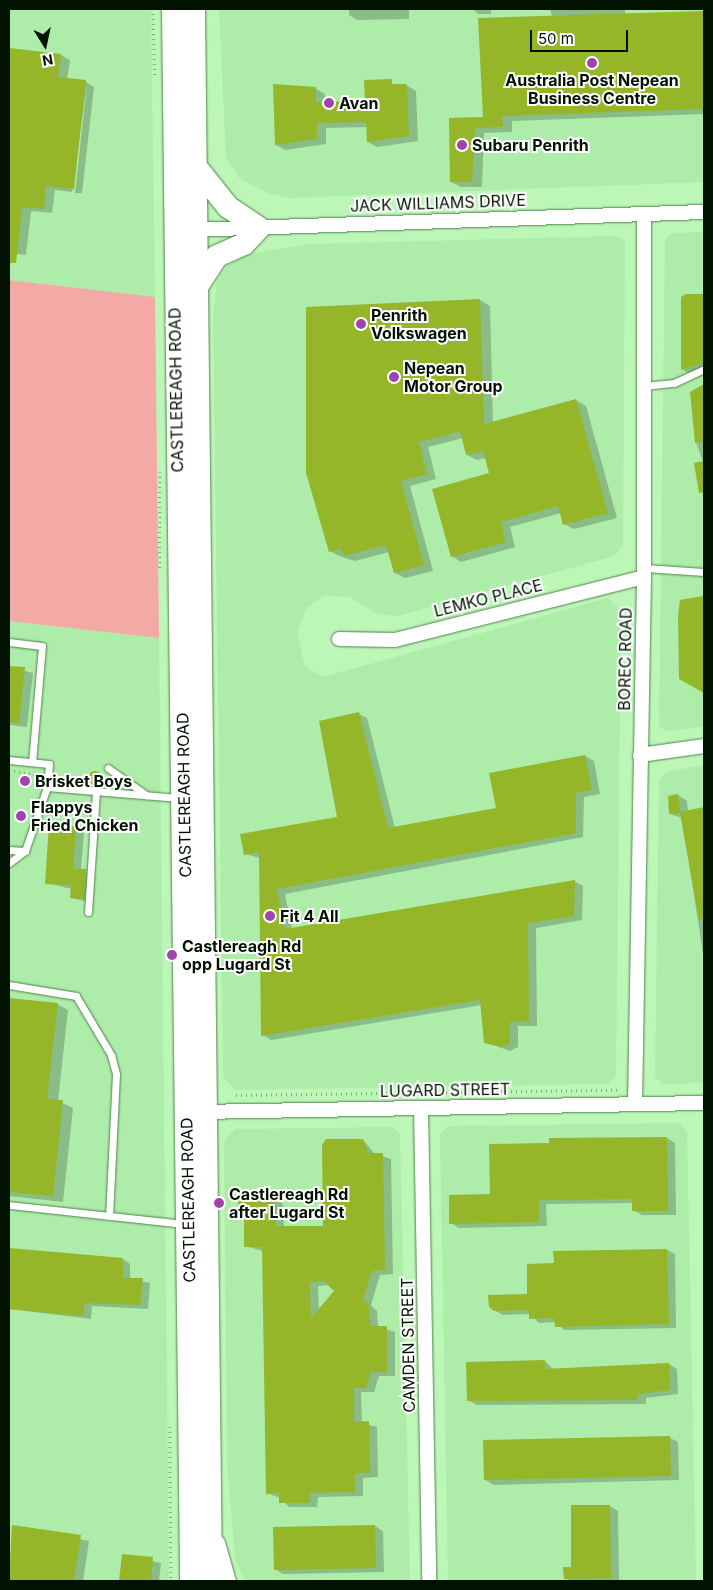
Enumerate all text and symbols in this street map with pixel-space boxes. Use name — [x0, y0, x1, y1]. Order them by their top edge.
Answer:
north arrow — [20, 20, 70, 70]
scale bar — [533, 20, 630, 52]
text: 50 m — [538, 29, 574, 48]
text: N — [41, 51, 54, 70]
marker: Australia Post Nepean Business Centre — [586, 57, 598, 69]
place label: Australia Post Nepean Business Centre — [505, 70, 679, 108]
place label: Avan — [339, 93, 379, 113]
marker: Avan — [323, 97, 335, 109]
place label: Subaru Penrith — [472, 135, 589, 155]
marker: Subaru Penrith — [456, 139, 468, 151]
street label: JACK WILLIAMS DRIVE — [350, 190, 526, 216]
place label: Penrith Volkswagen — [371, 305, 467, 343]
street label: CASTLEREAGH ROAD — [165, 307, 187, 473]
marker: Penrith Volkswagen — [355, 318, 367, 330]
place label: Nepean Motor Group — [404, 358, 503, 396]
marker: Nepean Motor Group — [388, 371, 400, 383]
street label: LEMKO PLACE — [432, 575, 544, 621]
street label: BOREC ROAD — [614, 607, 636, 711]
street label: CASTLEREAGH ROAD — [173, 712, 195, 878]
place label: Brisket Boys — [35, 771, 132, 791]
marker: Brisket Boys — [19, 775, 31, 787]
place label: Flappys Fried Chicken — [31, 797, 138, 835]
marker: Flappys Fried Chicken — [15, 810, 27, 822]
place label: Fit 4 All — [280, 906, 339, 926]
marker: Fit 4 All — [264, 910, 276, 922]
place label: Castlereagh Rd opp Lugard St — [182, 936, 301, 974]
marker: Castlereagh Rd opp Lugard St — [166, 949, 178, 961]
street label: LUGARD STREET — [380, 1079, 510, 1101]
street label: CASTLEREAGH ROAD — [177, 1117, 199, 1283]
place label: Castlereagh Rd after Lugard St — [229, 1184, 348, 1222]
marker: Castlereagh Rd after Lugard St — [213, 1197, 225, 1209]
street label: CAMDEN STREET — [397, 1277, 419, 1413]

